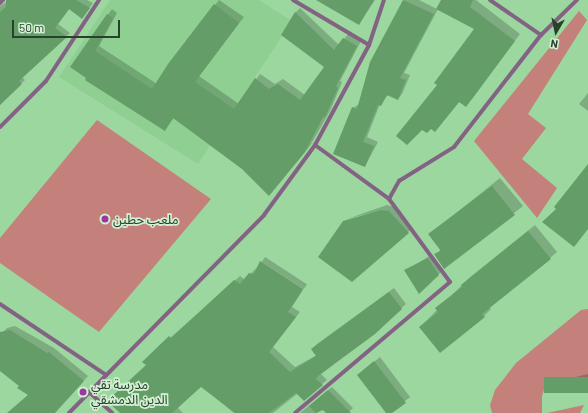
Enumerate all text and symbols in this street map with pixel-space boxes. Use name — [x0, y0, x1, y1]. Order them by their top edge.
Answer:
scale bar — [14, 12, 122, 38]
north arrow — [536, 12, 576, 52]
text: 50 m — [19, 20, 44, 34]
text: N — [549, 37, 559, 51]
place label: ملعب حطين — [113, 211, 179, 227]
marker: ملعب حطين — [100, 214, 110, 224]
place label: مدرسة تقي الدين الدمشقي — [91, 377, 168, 408]
marker: مدرسة تقي الدين الدمشقي — [78, 387, 88, 397]

